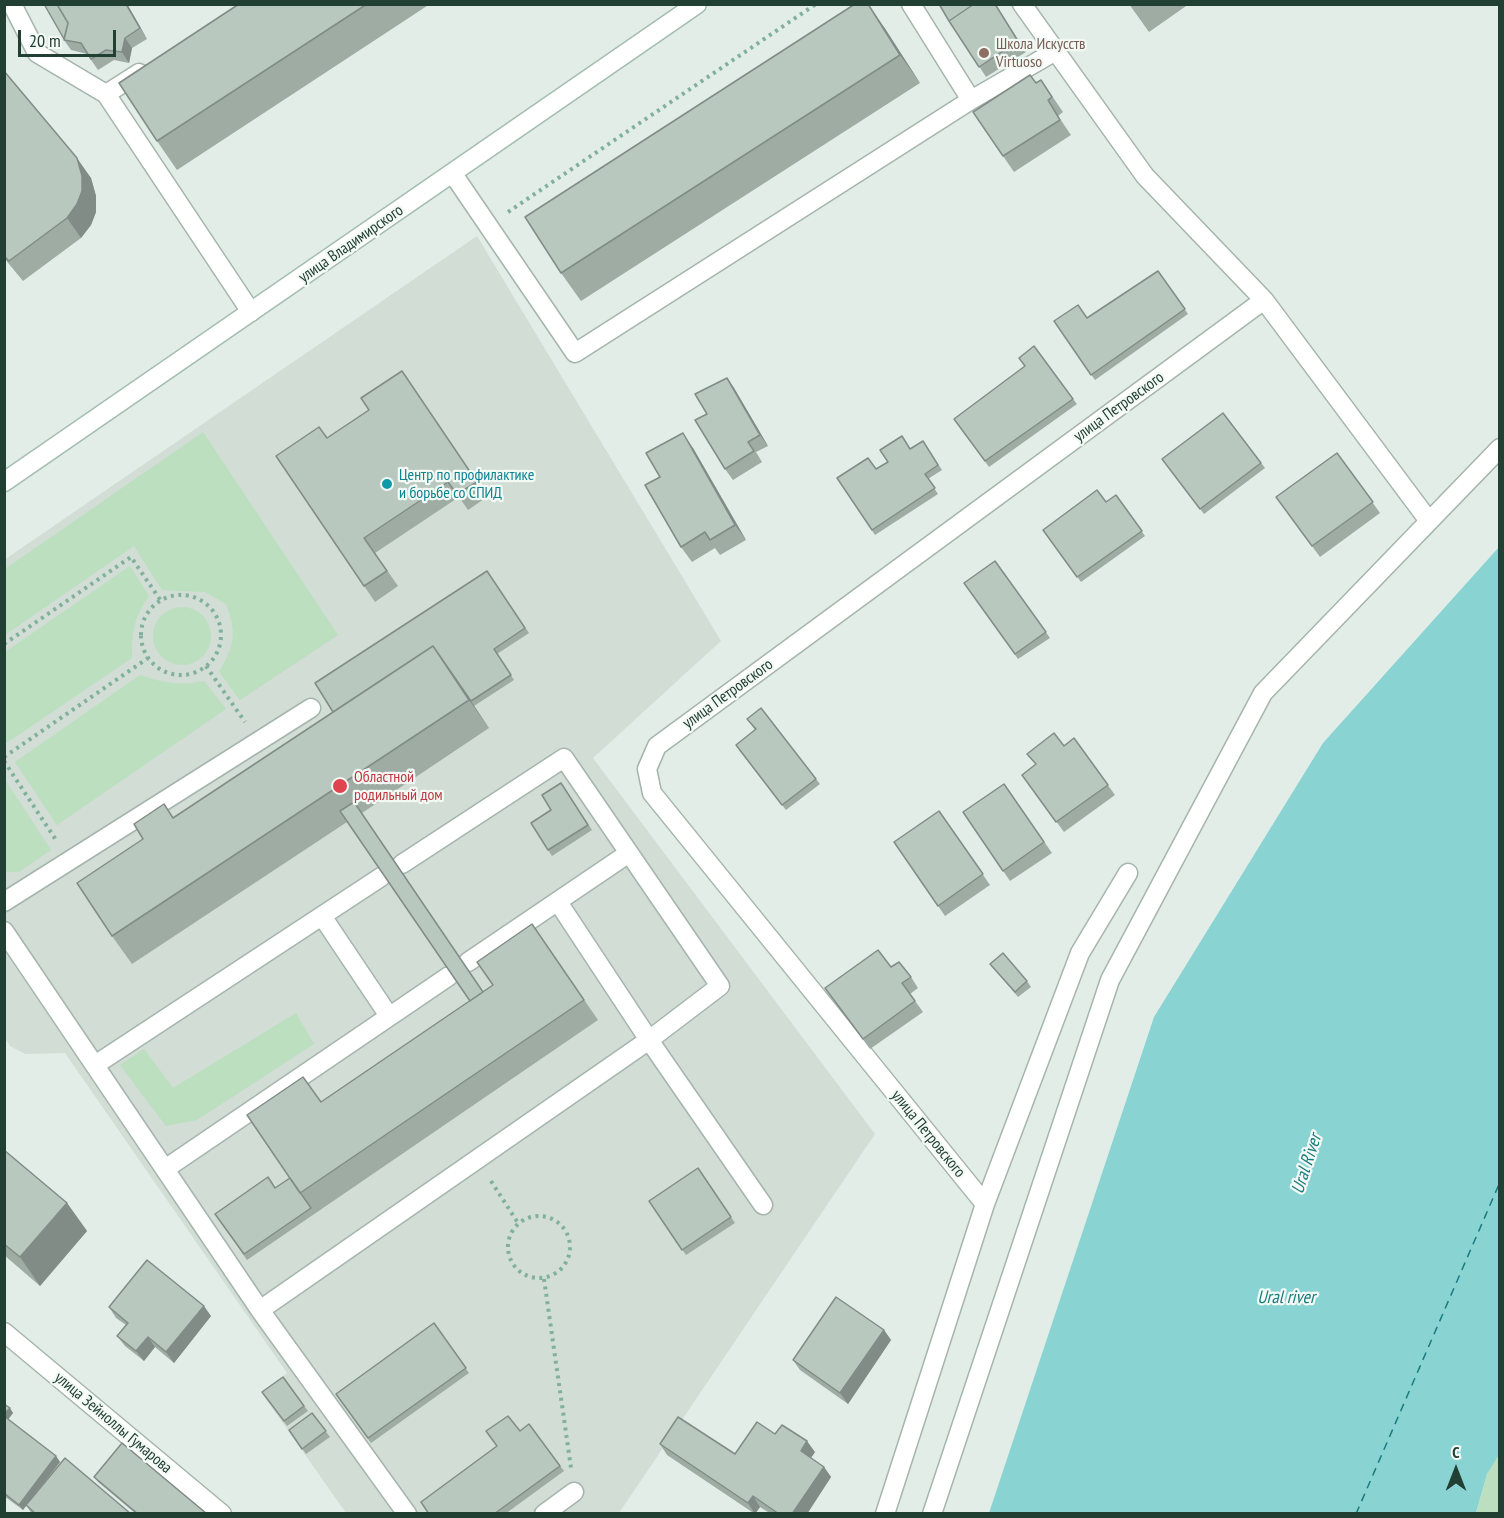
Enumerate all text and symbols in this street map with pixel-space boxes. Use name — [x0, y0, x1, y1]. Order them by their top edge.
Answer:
scale bar — [21, 18, 118, 56]
text: 20 m — [29, 29, 61, 52]
place label: Школа Искусств Virtuoso — [996, 34, 1086, 72]
marker: Школа Искусств Virtuoso — [977, 46, 991, 60]
street label: улица Владимирского — [295, 201, 407, 287]
street label: улица Петровского — [1070, 368, 1168, 446]
place label: Центр по профилактике и борьбе со СПИД — [399, 465, 534, 503]
marker: Центр по профилактике и борьбе со СПИД — [380, 477, 394, 491]
street label: улица Петровского — [679, 655, 777, 733]
place label: Областной родильный дом — [354, 767, 443, 805]
marker: Областной родильный дом — [331, 777, 349, 795]
street label: улица Петровского — [887, 1086, 969, 1182]
water label: Ural River — [1287, 1131, 1327, 1197]
water label: Ural river — [1257, 1287, 1315, 1309]
street label: улица Зейноллы Гумарова — [50, 1368, 176, 1478]
north arrow — [1426, 1440, 1486, 1500]
text: С — [1452, 1442, 1460, 1462]

